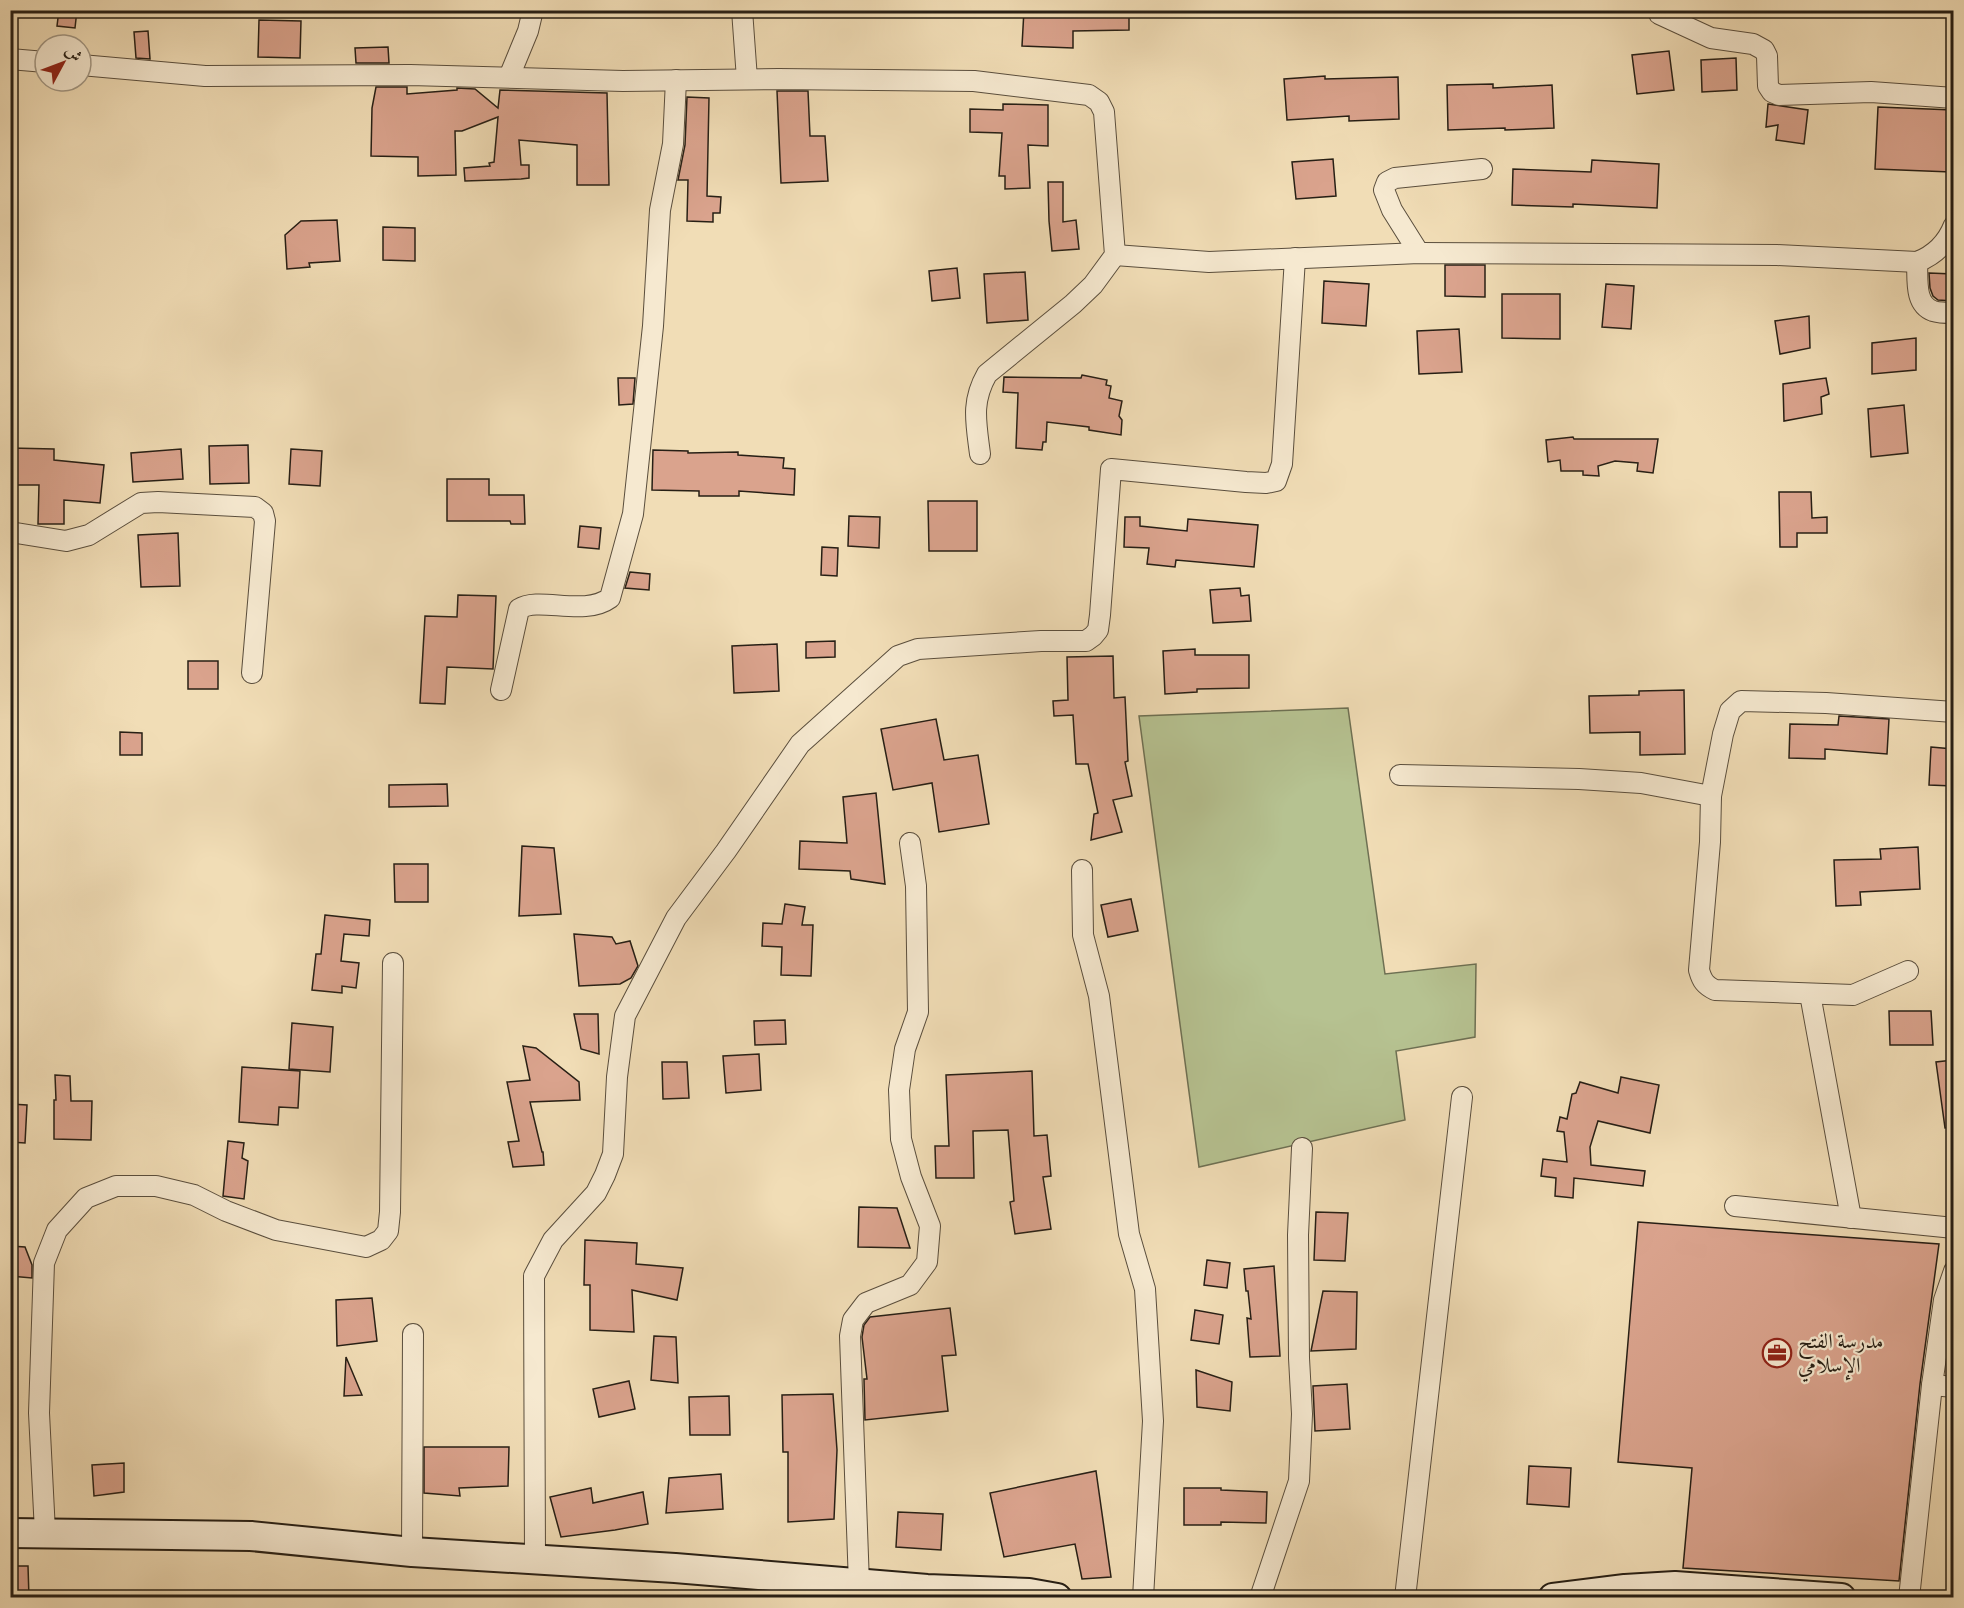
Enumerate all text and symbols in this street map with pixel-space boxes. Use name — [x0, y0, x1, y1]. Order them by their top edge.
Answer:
north arrow — [33, 33, 93, 93]
text: ش — [61, 41, 86, 66]
place label: مدرسة الفتح الإسلامي — [1798, 1328, 1883, 1382]
office icon: مدرسة الفتح الإسلامي — [1761, 1337, 1793, 1369]

